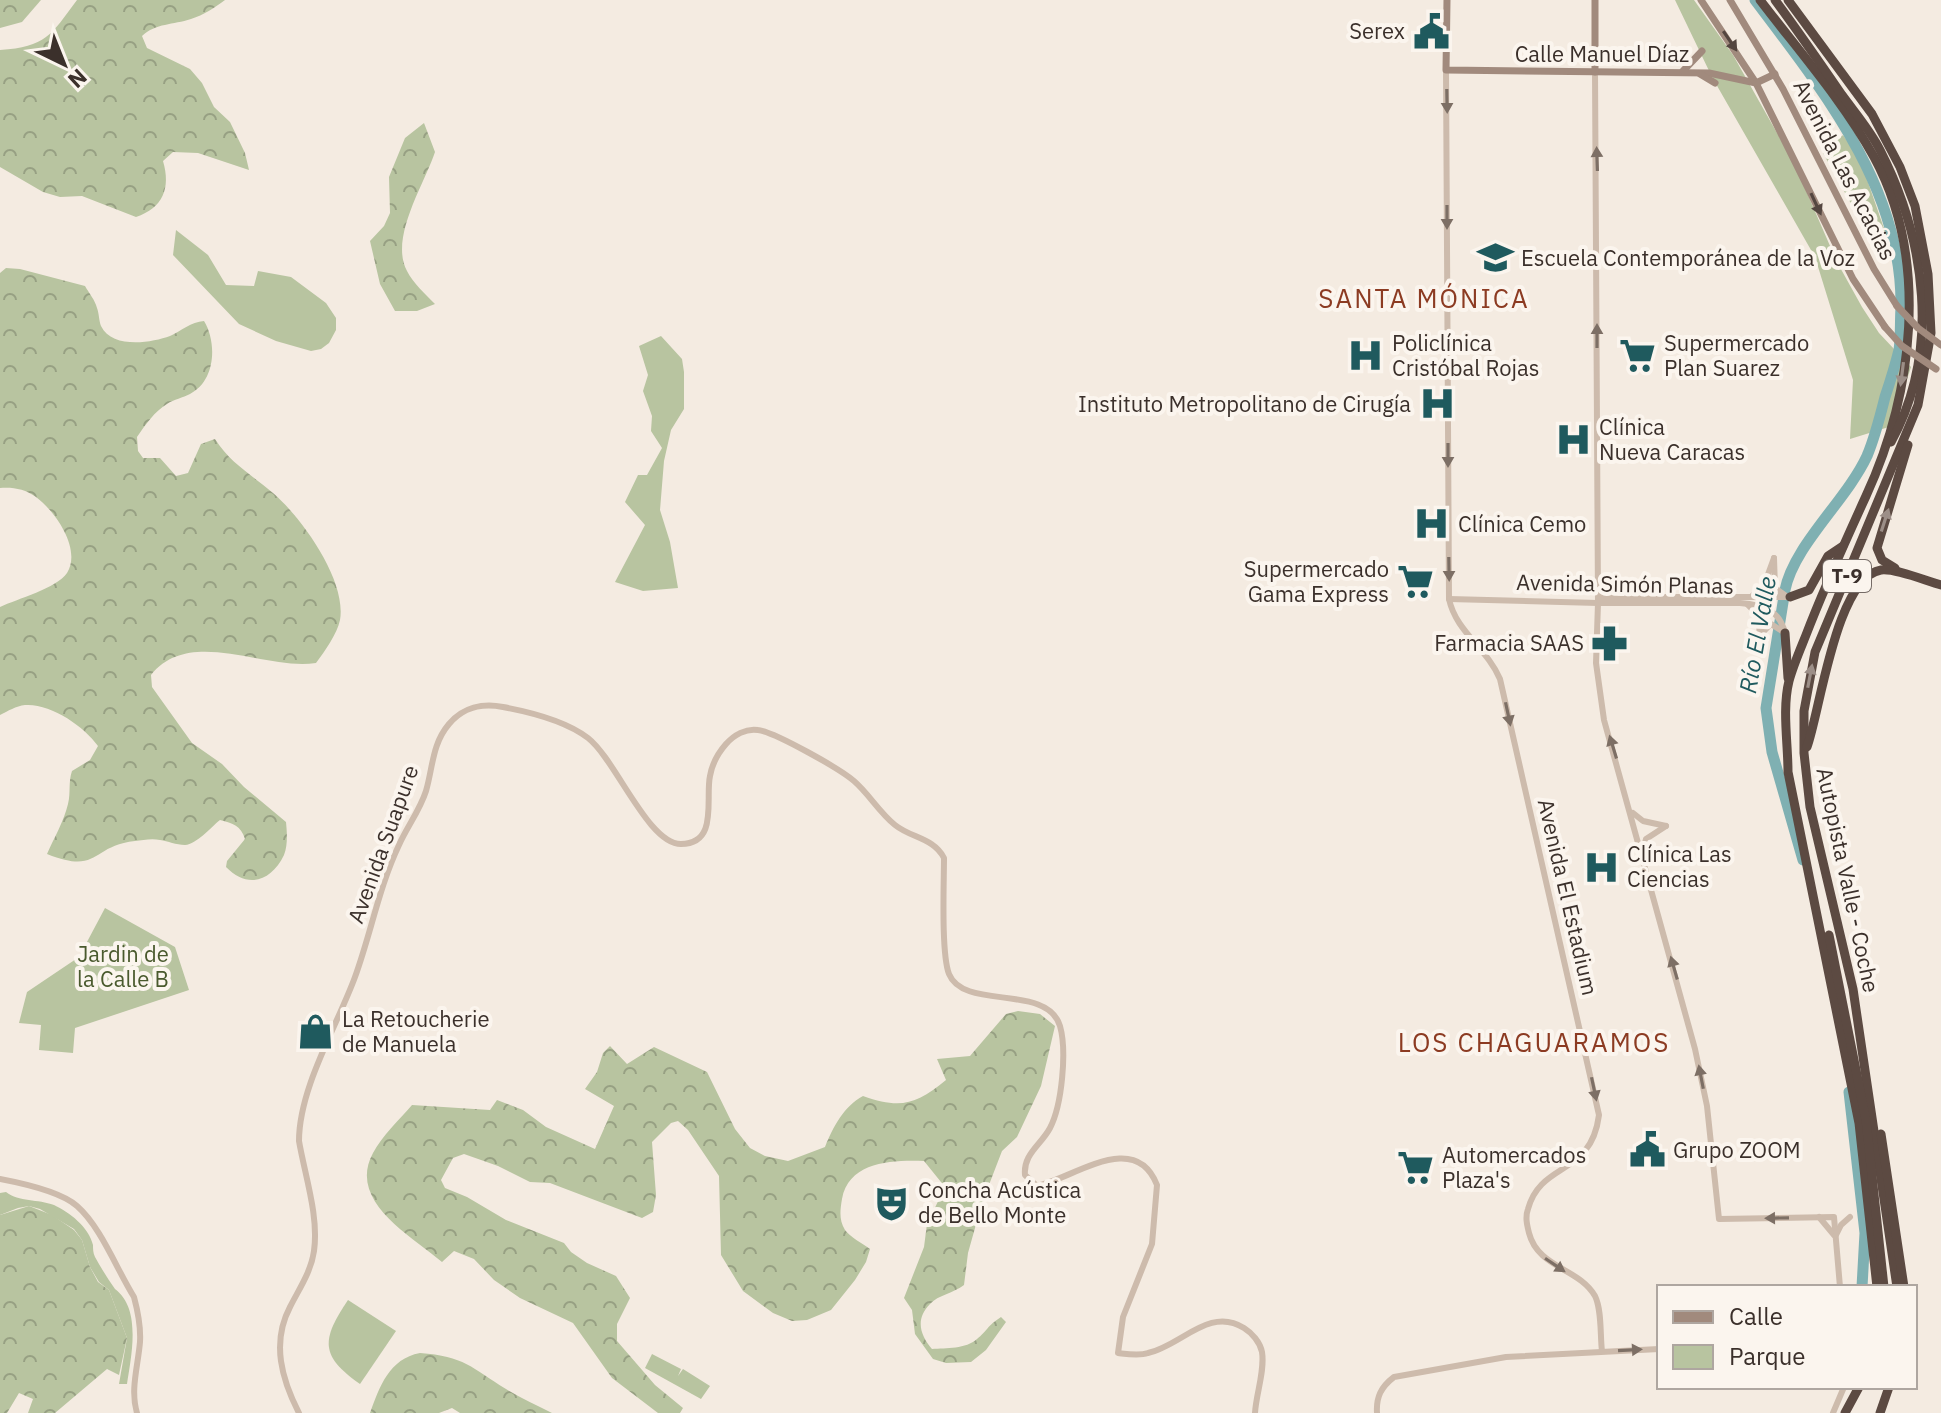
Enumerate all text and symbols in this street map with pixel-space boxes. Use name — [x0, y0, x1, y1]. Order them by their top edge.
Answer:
public building icon: Serex — [1412, 12, 1450, 50]
place label: Serex — [1349, 16, 1405, 45]
north arrow — [24, 24, 104, 104]
one-way arrow — [1722, 31, 1737, 52]
street label: Calle Manuel Díaz — [1515, 39, 1689, 68]
text: N — [62, 63, 94, 95]
street label: Avenida Las Acacias — [1787, 75, 1903, 265]
one-way arrow — [1441, 89, 1453, 114]
one-way arrow — [1590, 146, 1603, 171]
one-way arrow — [1809, 192, 1823, 216]
one-way arrow — [1441, 205, 1453, 230]
school or university icon: Escuela Contemporánea de la Voz — [1476, 239, 1514, 277]
place label: Escuela Contemporánea de la Voz — [1521, 243, 1855, 272]
district label: SANTA MÓNICA — [1318, 281, 1530, 315]
one-way arrow — [1591, 323, 1603, 348]
place label: Policlínica Cristóbal Rojas — [1392, 328, 1539, 382]
place label: Supermercado Plan Suarez — [1664, 328, 1809, 382]
hospital icon: Policlínica Cristóbal Rojas — [1347, 337, 1385, 375]
supermarket icon: Supermercado Plan Suarez — [1619, 337, 1657, 375]
one-way arrow — [1896, 362, 1909, 387]
hospital icon: Instituto Metropolitano de Cirugía — [1418, 385, 1456, 423]
place label: Instituto Metropolitano de Cirugía — [1078, 389, 1411, 418]
place label: Clínica Nueva Caracas — [1599, 412, 1745, 466]
hospital icon: Clínica Nueva Caracas — [1554, 421, 1592, 459]
one-way arrow — [1442, 443, 1454, 468]
hospital icon: Clínica Cemo — [1413, 505, 1451, 543]
one-way arrow — [1879, 508, 1891, 532]
place label: Clínica Cemo — [1458, 509, 1586, 538]
place label: Supermercado Gama Express — [1244, 554, 1389, 608]
one-way arrow — [1442, 557, 1455, 582]
road number: T-9 — [1823, 560, 1871, 592]
supermarket icon: Supermercado Gama Express — [1396, 563, 1434, 601]
street label: Avenida Simón Planas — [1516, 567, 1734, 600]
water label: Río El Valle — [1731, 574, 1783, 696]
pharmacy icon: Farmacia SAAS — [1591, 624, 1629, 662]
place label: Farmacia SAAS — [1434, 628, 1584, 657]
one-way arrow — [1804, 663, 1816, 688]
one-way arrow — [1502, 701, 1515, 726]
one-way arrow — [1606, 735, 1619, 759]
street label: Avenida Suapure — [340, 761, 425, 927]
street label: Autopista Valle - Coche — [1810, 765, 1887, 995]
street label: Avenida El Estadium — [1532, 796, 1605, 998]
place label: Clínica Las Ciencias — [1627, 839, 1732, 893]
hospital icon: Clínica Las Ciencias — [1582, 848, 1620, 886]
park label: Jardin de la Calle B — [77, 939, 169, 993]
one-way arrow — [1667, 955, 1680, 979]
place label: La Retoucherie de Manuela — [342, 1004, 490, 1058]
shop icon: La Retoucherie de Manuela — [297, 1013, 335, 1051]
district label: LOS CHAGUARAMOS — [1398, 1025, 1670, 1059]
one-way arrow — [1694, 1065, 1707, 1090]
one-way arrow — [1588, 1076, 1601, 1101]
public building icon: Grupo ZOOM — [1628, 1131, 1666, 1169]
place label: Grupo ZOOM — [1673, 1135, 1801, 1164]
place label: Automercados Plaza's — [1442, 1140, 1586, 1194]
supermarket icon: Automercados Plaza's — [1397, 1149, 1435, 1187]
place label: Concha Acústica de Bello Monte — [918, 1175, 1081, 1229]
theatre icon: Concha Acústica de Bello Monte — [873, 1184, 911, 1222]
one-way arrow — [1764, 1212, 1789, 1224]
one-way arrow — [1544, 1257, 1565, 1272]
legend — [1657, 1285, 1917, 1389]
text: Calle — [1729, 1300, 1783, 1332]
text: Parque — [1729, 1340, 1806, 1372]
one-way arrow — [1618, 1343, 1643, 1356]

